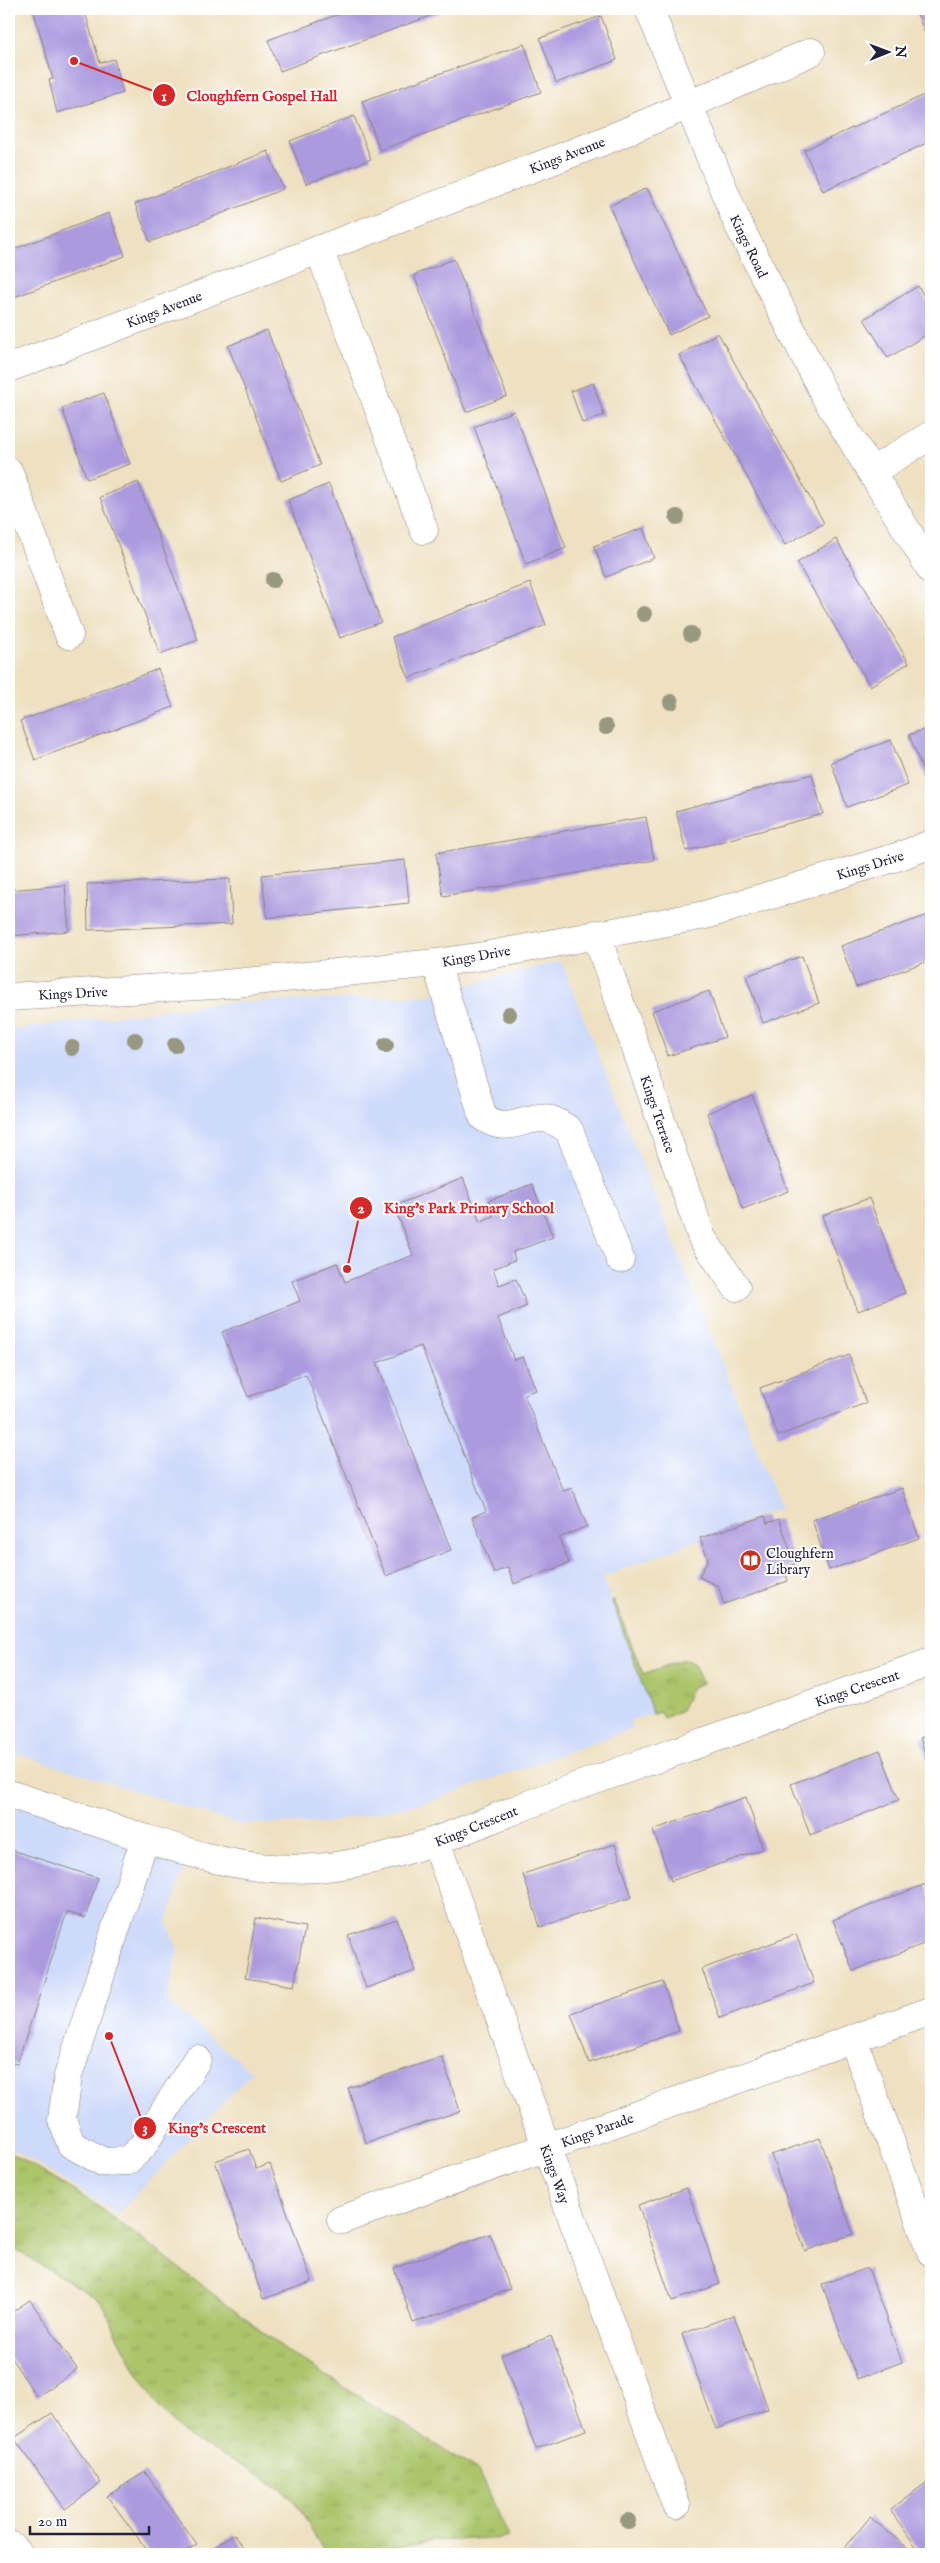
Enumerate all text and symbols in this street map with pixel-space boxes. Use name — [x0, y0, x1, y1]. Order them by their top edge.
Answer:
north arrow — [862, 28, 912, 78]
text: N — [891, 45, 909, 58]
callout: Cloughfern Gospel Hall — [152, 80, 348, 110]
text: 1 — [161, 87, 167, 106]
text: Cloughfern Gospel Hall — [187, 87, 338, 106]
street label: Kings Avenue — [527, 133, 608, 179]
street label: Kings Road — [725, 212, 771, 282]
street label: Kings Avenue — [124, 287, 205, 333]
street label: Kings Drive — [834, 847, 907, 885]
street label: Kings Drive — [440, 942, 513, 972]
street label: Kings Drive — [38, 983, 109, 1005]
street label: Kings Terrace — [635, 1073, 679, 1156]
callout: King's Park Primary School — [349, 1193, 564, 1223]
text: 2 — [357, 1199, 365, 1218]
text: King's Park Primary School — [384, 1199, 555, 1218]
place label: Cloughfern Library — [766, 1545, 834, 1579]
library icon: Cloughfern Library — [738, 1549, 762, 1573]
street label: Kings Crescent — [813, 1666, 902, 1712]
street label: Kings Crescent — [432, 1802, 521, 1852]
street label: Kings Parade — [559, 2109, 637, 2152]
callout: King's Crescent — [133, 2113, 276, 2143]
text: 3 — [142, 2119, 148, 2138]
text: King's Crescent — [168, 2119, 267, 2138]
street label: Kings Way — [535, 2142, 573, 2207]
scale bar — [30, 2503, 149, 2535]
text: 20 m — [38, 2512, 68, 2531]

